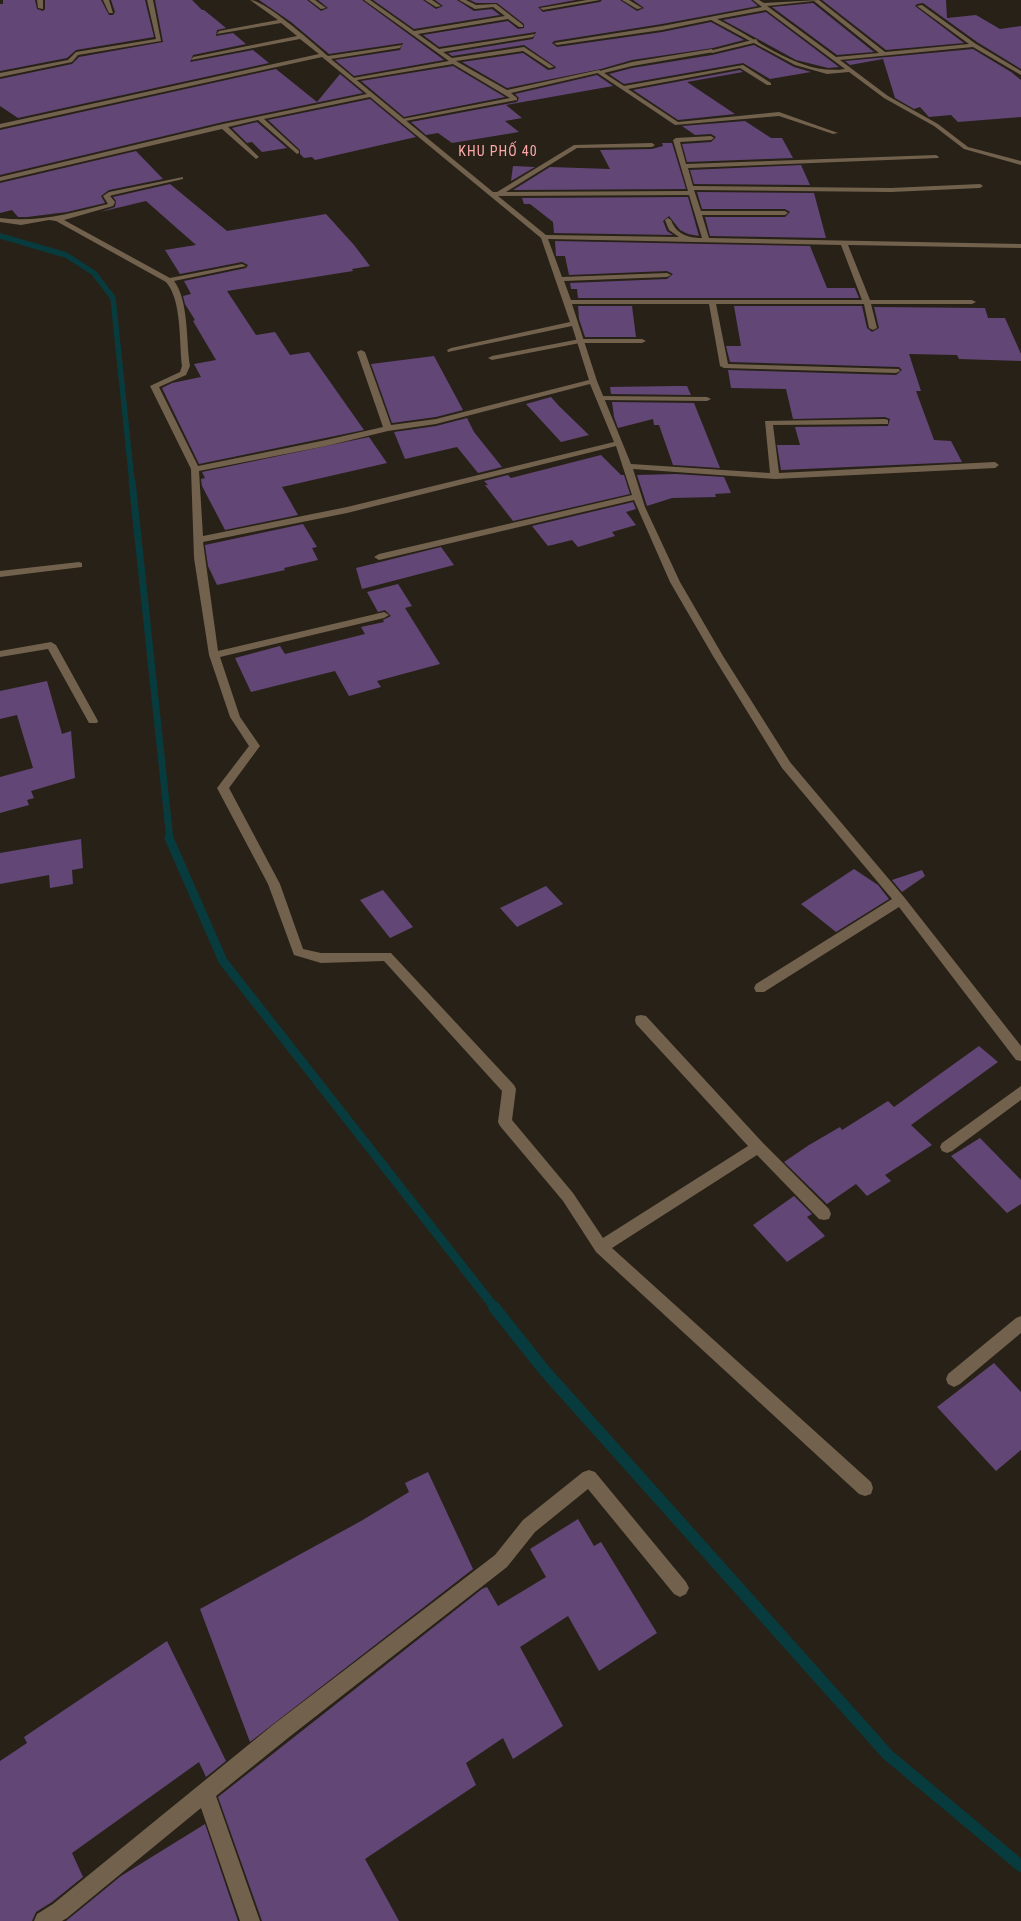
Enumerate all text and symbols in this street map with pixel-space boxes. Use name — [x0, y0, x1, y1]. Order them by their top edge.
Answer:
district label: KHU PHỐ 40 — [457, 144, 539, 160]

